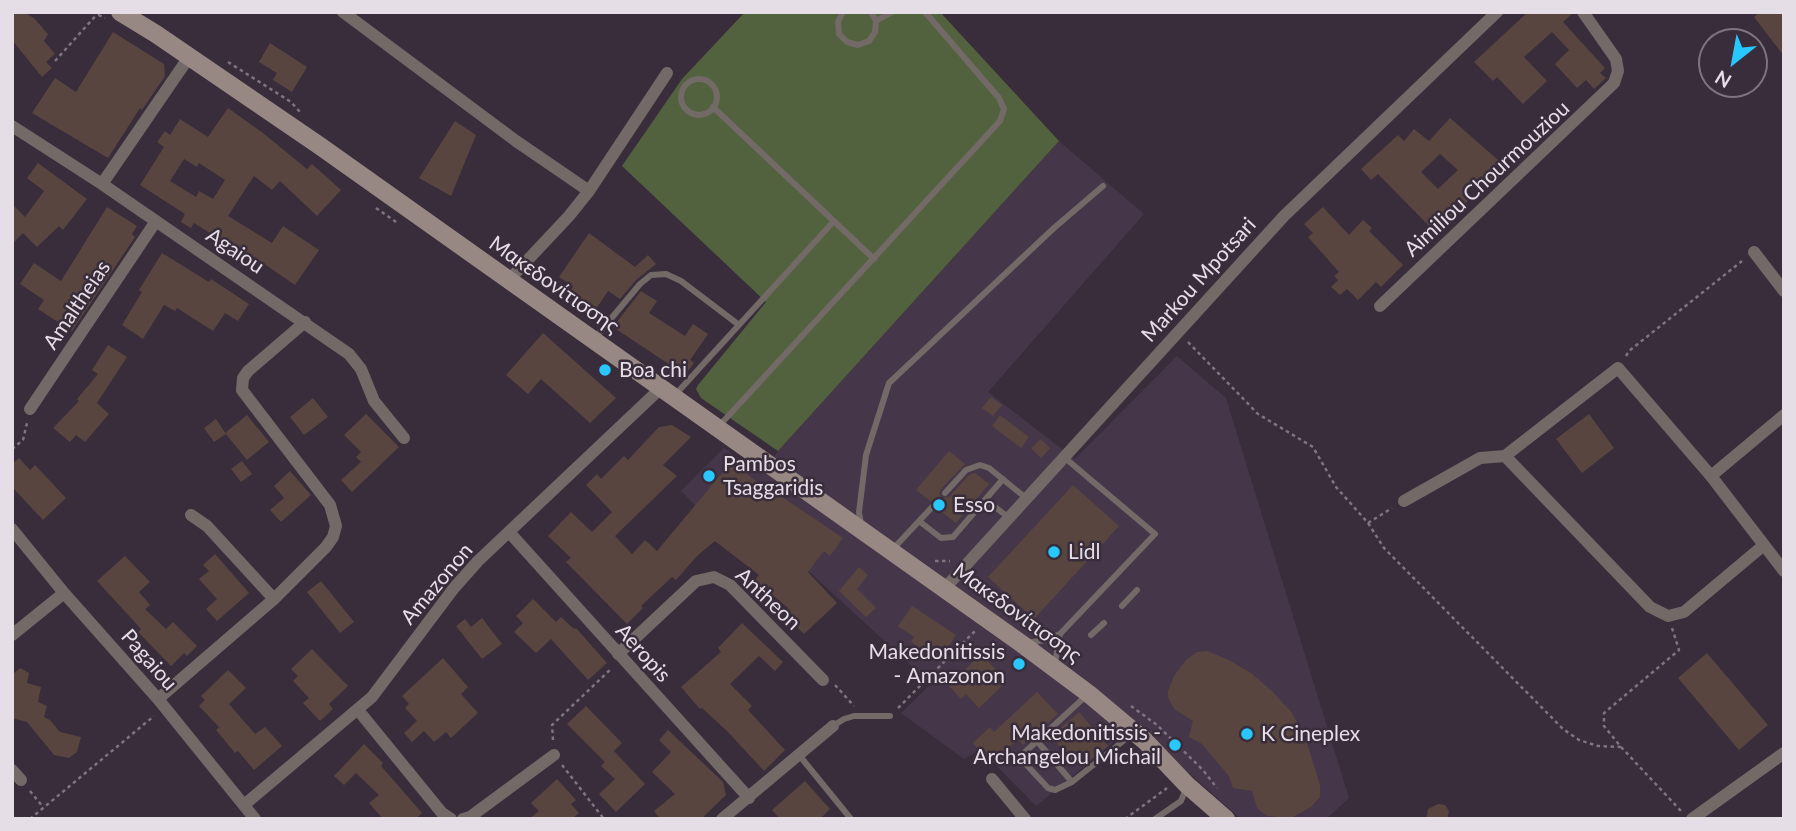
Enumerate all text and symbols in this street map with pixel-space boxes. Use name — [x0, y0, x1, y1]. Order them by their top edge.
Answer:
north arrow — [1698, 28, 1768, 98]
text: N — [1711, 66, 1735, 93]
street label: Aimiliou Chourmouziou — [1399, 96, 1575, 262]
street label: Markou Mpotsari — [1136, 213, 1262, 347]
street label: Agaiou — [201, 223, 269, 279]
street label: Μακεδονίτισσης — [484, 231, 624, 339]
street label: Amaltheias — [38, 256, 116, 354]
place label: Boa chi — [619, 357, 687, 383]
marker: Boa chi — [597, 362, 613, 378]
place label: Pambos Tsaggaridis — [723, 451, 823, 501]
marker: Pambos Tsaggaridis — [701, 468, 717, 484]
place label: Esso — [953, 492, 995, 518]
marker: Esso — [931, 497, 947, 513]
street label: Amazonon — [396, 538, 478, 630]
place label: Lidl — [1068, 539, 1101, 565]
marker: Lidl — [1046, 544, 1062, 560]
street label: Μακεδονίτισσης — [948, 558, 1086, 668]
street label: Antheon — [730, 563, 806, 635]
street label: Aeropis — [610, 619, 676, 687]
street label: Pagaiou — [116, 624, 182, 696]
place label: Makedonitissis - Amazonon — [869, 639, 1005, 689]
marker: Makedonitissis - Amazonon — [1011, 656, 1027, 672]
place label: Makedonitissis - Archangelou Michail — [973, 720, 1161, 770]
place label: K Cineplex — [1261, 721, 1360, 747]
marker: K Cineplex — [1239, 726, 1255, 742]
marker: Makedonitissis - Archangelou Michail — [1167, 737, 1183, 753]

